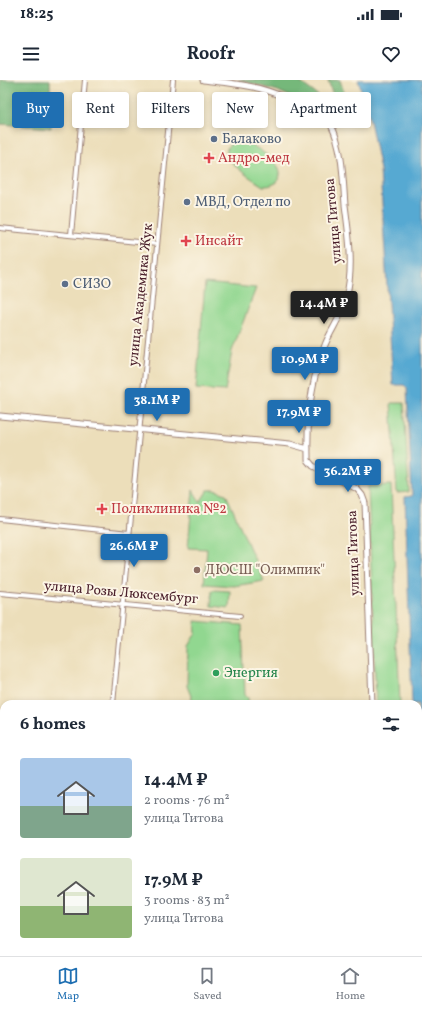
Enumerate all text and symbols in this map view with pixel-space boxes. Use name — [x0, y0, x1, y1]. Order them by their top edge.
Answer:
text: 18:25 — [20, 4, 53, 25]
text: Roofr — [187, 42, 235, 67]
icon: menu — [20, 43, 42, 65]
icon: heart — [380, 43, 402, 65]
chip: Buy — [12, 92, 64, 128]
chip: Rent — [72, 92, 129, 128]
chip: Filters — [137, 92, 204, 128]
chip: New — [212, 92, 268, 128]
chip: Apartment — [276, 92, 371, 128]
place label: Балаково — [222, 130, 281, 149]
marker: Балаково — [209, 134, 219, 144]
place label: Андро-мед — [218, 149, 290, 168]
marker: Андро-мед — [203, 152, 215, 164]
street label: улица Титова — [321, 177, 347, 265]
place label: МВД, Отдел по — [195, 193, 291, 212]
marker: МВД, Отдел по — [182, 197, 192, 207]
street label: улица Академика Жук — [124, 222, 158, 367]
place label: Инсайт — [195, 232, 243, 251]
marker: Инсайт — [180, 235, 192, 247]
place label: СИЗО — [73, 275, 111, 294]
marker: СИЗО — [60, 279, 70, 289]
pin: 14.4M ₽ — [287, 291, 361, 325]
text: 14.4M ₽ — [300, 295, 348, 313]
pin: 10.9M ₽ — [268, 347, 342, 381]
text: 10.9M ₽ — [281, 351, 329, 369]
pin: 38.1M ₽ — [120, 388, 194, 422]
text: 38.1M ₽ — [134, 392, 180, 410]
pin: 17.9M ₽ — [262, 400, 336, 434]
text: 17.9M ₽ — [276, 404, 322, 422]
pin: 36.2M ₽ — [311, 459, 385, 493]
text: 36.2M ₽ — [324, 463, 372, 481]
place label: Поликлиника №2 — [111, 500, 227, 519]
marker: Поликлиника №2 — [96, 503, 108, 515]
street label: улица Титова — [343, 510, 365, 596]
pin: 26.6M ₽ — [97, 534, 171, 568]
text: 26.6M ₽ — [110, 538, 158, 556]
place label: ДЮСШ "Олимпик" — [205, 561, 325, 580]
marker: ДЮСШ "Олимпик" — [192, 565, 202, 575]
street label: улица Розы Люксембург — [43, 577, 199, 609]
place label: Энергия — [224, 664, 278, 683]
marker: Энергия — [211, 668, 221, 678]
text: 6 homes — [20, 713, 86, 736]
icon: filters — [380, 713, 402, 735]
text: 14.4M ₽ — [144, 769, 208, 792]
icon: home — [52, 774, 100, 822]
text: 2 rooms · 76 m² — [144, 792, 229, 810]
text: улица Титова — [144, 810, 224, 828]
text: 17.9M ₽ — [144, 869, 203, 892]
icon: home — [52, 874, 100, 922]
text: 3 rooms · 83 m² — [144, 892, 230, 910]
text: улица Титова — [144, 910, 224, 928]
tab: Map — [57, 965, 79, 1004]
tab: Saved — [193, 965, 222, 1004]
tab: Home — [336, 965, 365, 1004]

